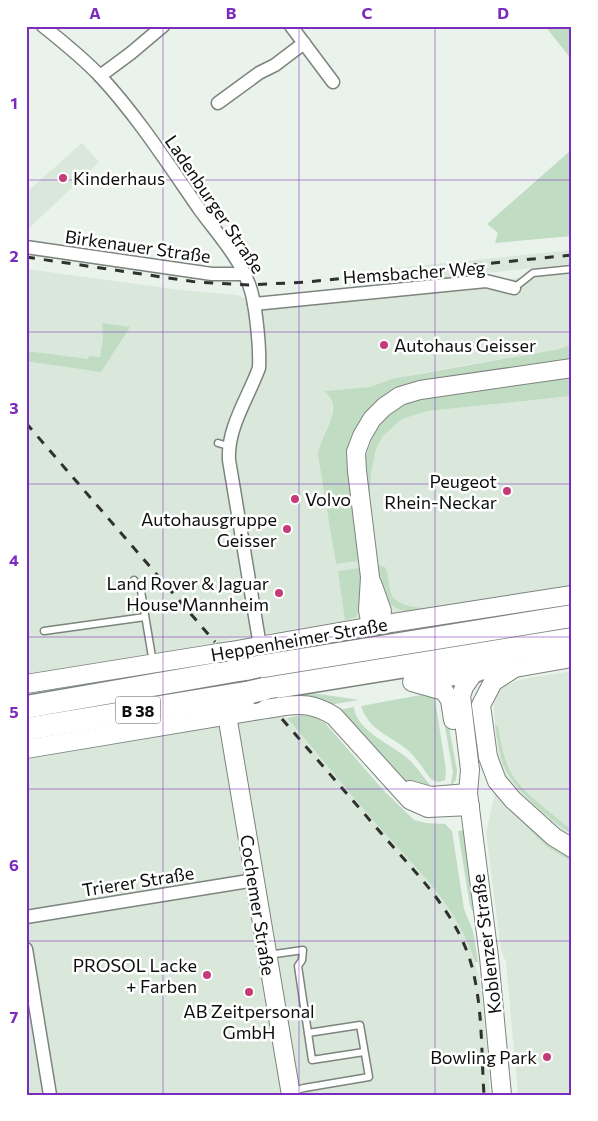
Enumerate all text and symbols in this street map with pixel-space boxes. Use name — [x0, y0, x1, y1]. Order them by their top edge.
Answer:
text: A — [89, 3, 101, 22]
text: B — [226, 3, 237, 22]
text: C — [362, 3, 373, 22]
text: D — [497, 3, 509, 22]
text: 1 — [10, 93, 18, 112]
street label: Ladenburger Straße — [161, 131, 269, 277]
place label: Kinderhaus — [73, 167, 165, 189]
marker: Kinderhaus — [57, 172, 69, 184]
street label: Birkenauer Straße — [64, 225, 212, 267]
text: 2 — [9, 246, 19, 265]
street label: Hemsbacher Weg — [342, 256, 486, 288]
place label: Autohaus Geisser — [394, 334, 536, 356]
marker: Autohaus Geisser — [378, 339, 390, 351]
text: 3 — [9, 398, 19, 417]
place label: Peugeot Rhein-Neckar — [384, 470, 497, 513]
marker: Peugeot Rhein-Neckar — [501, 485, 513, 497]
place label: Volvo — [305, 488, 351, 510]
marker: Volvo — [289, 493, 301, 505]
place label: Autohausgruppe Geisser — [141, 508, 277, 551]
marker: Autohausgruppe Geisser — [281, 523, 293, 535]
text: 4 — [9, 550, 19, 569]
place label: Land Rover & Jaguar House Mannheim — [106, 572, 269, 615]
marker: Land Rover & Jaguar House Mannheim — [273, 587, 285, 599]
street label: Heppenheimer Straße — [209, 613, 389, 665]
road number: B 38 — [116, 696, 160, 724]
text: 5 — [9, 702, 19, 721]
street label: Cochemer Straße — [236, 833, 280, 977]
text: 6 — [9, 855, 19, 874]
street label: Trierer Straße — [80, 861, 196, 901]
street label: Koblenzer Straße — [466, 873, 506, 1015]
place label: PROSOL Lacke + Farben — [73, 954, 197, 997]
marker: PROSOL Lacke + Farben — [201, 969, 213, 981]
marker: AB Zeitpersonal GmbH — [243, 986, 255, 998]
place label: AB Zeitpersonal GmbH — [183, 1000, 315, 1043]
text: 7 — [10, 1007, 19, 1026]
place label: Bowling Park — [430, 1046, 537, 1068]
marker: Bowling Park — [541, 1051, 553, 1063]

